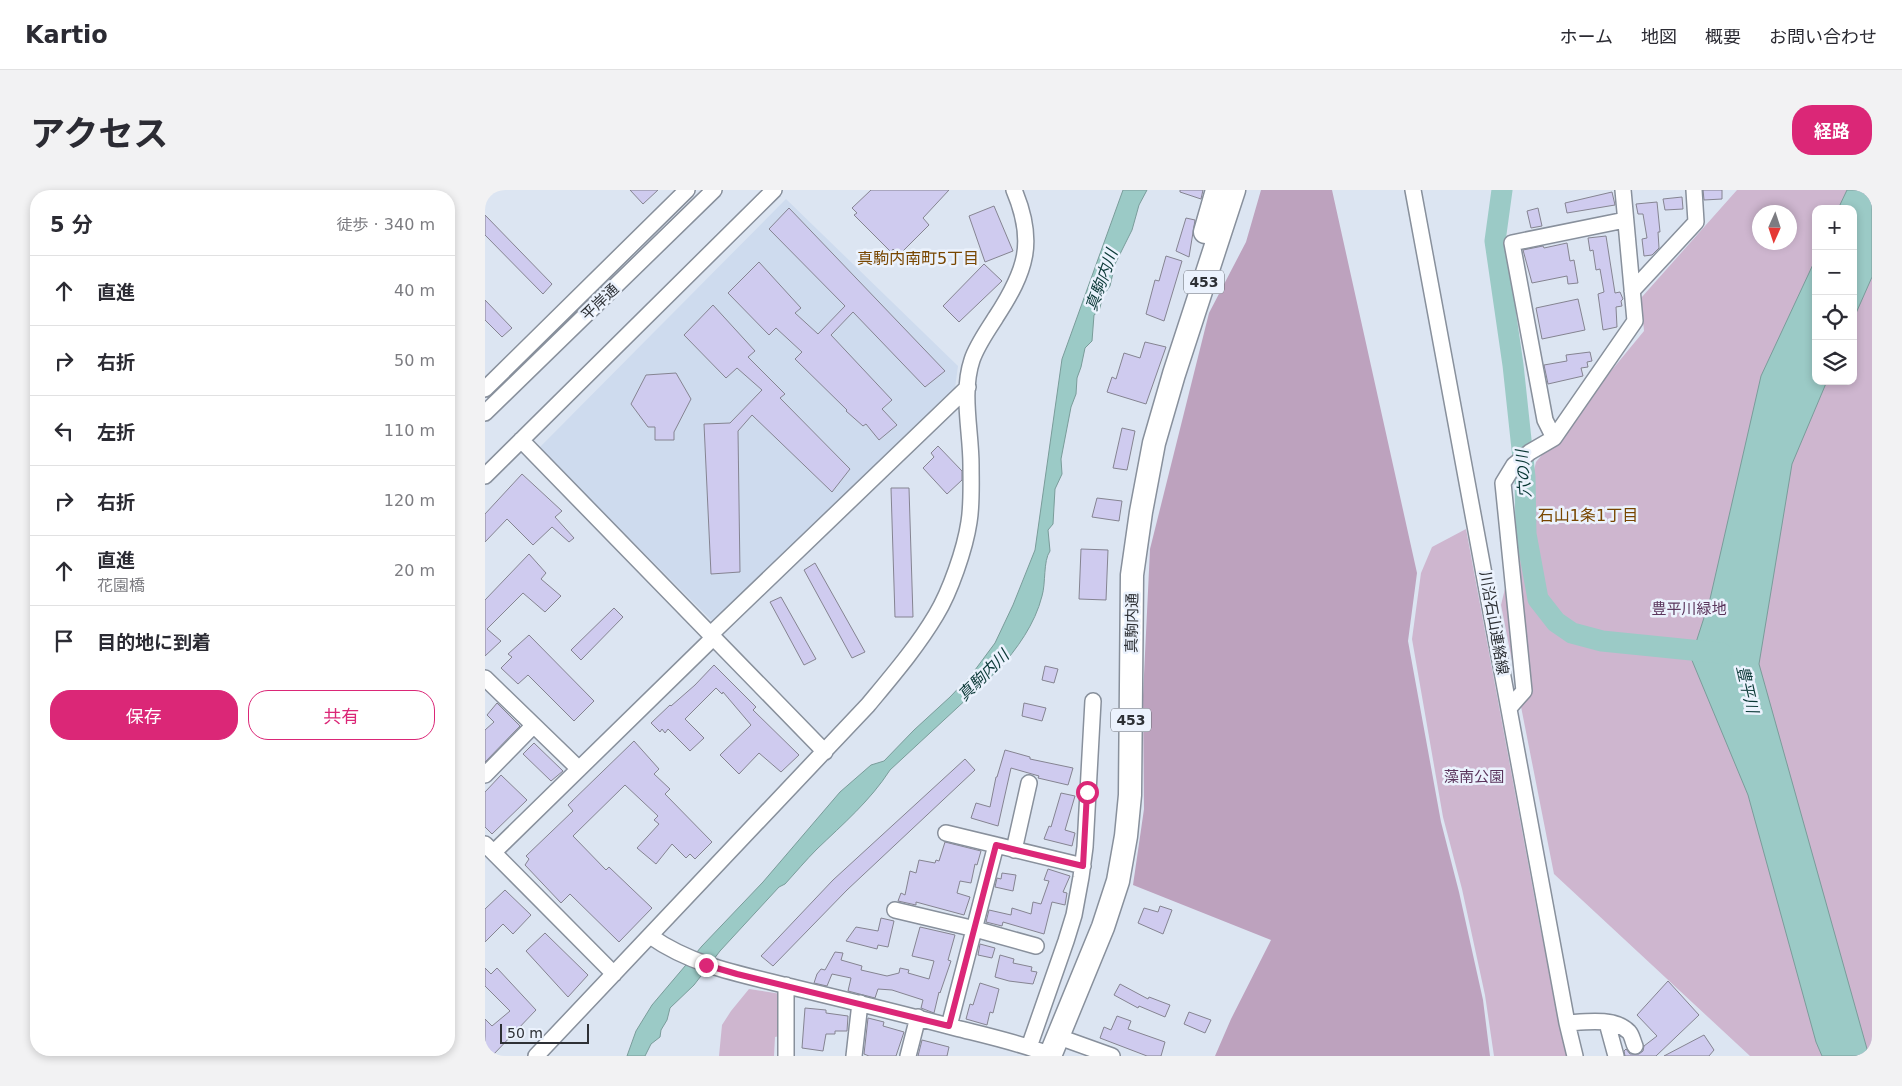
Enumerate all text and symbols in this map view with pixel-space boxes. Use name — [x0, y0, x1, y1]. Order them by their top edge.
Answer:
text: Kartio — [25, 21, 108, 49]
text: ホーム — [1560, 26, 1613, 47]
text: 地図 — [1641, 26, 1677, 47]
text: 概要 — [1705, 26, 1741, 47]
text: お問い合わせ — [1769, 26, 1877, 47]
button: 経路 — [1792, 105, 1872, 155]
text: アクセス — [30, 114, 168, 154]
north arrow — [1752, 205, 1797, 250]
map controls — [1812, 205, 1857, 385]
button: + — [1812, 205, 1857, 250]
text: 5 分 — [50, 213, 93, 237]
text: 徒歩 · 340 m — [337, 215, 435, 234]
water label: 真駒内川 — [1082, 245, 1122, 313]
district label: 真駒内南町5丁目 — [857, 249, 979, 268]
button: − — [1812, 250, 1857, 295]
road number: 453 — [1184, 270, 1224, 294]
icon: ahead — [50, 277, 78, 305]
street label: 平岸通 — [578, 280, 622, 324]
text: 直進 — [97, 281, 135, 303]
text: 40 m — [394, 281, 435, 300]
button: locate — [1812, 295, 1857, 340]
button: layers — [1812, 340, 1857, 385]
icon: right — [50, 347, 78, 375]
text: 右折 — [97, 351, 135, 373]
text: 50 m — [394, 351, 435, 370]
icon: left — [50, 417, 78, 445]
text: 左折 — [97, 421, 135, 443]
text: 110 m — [384, 421, 435, 440]
water label: 穴の川 — [1512, 447, 1535, 499]
icon: right — [50, 487, 78, 515]
text: 右折 — [97, 491, 135, 513]
text: 120 m — [384, 491, 435, 510]
district label: 石山1条1丁目 — [1538, 506, 1638, 525]
text: 直進 — [97, 549, 135, 571]
icon: ahead — [50, 557, 78, 585]
text: 20 m — [394, 561, 435, 580]
street label: 川沿石山連絡線 — [1476, 570, 1512, 676]
text: 花園橋 — [97, 576, 145, 595]
street label: 真駒内通 — [1122, 593, 1142, 653]
park label: 豊平川緑地 — [1651, 600, 1727, 618]
icon: arrive — [50, 627, 78, 655]
text: 目的地に到着 — [97, 631, 211, 653]
water label: 真駒内川 — [954, 645, 1014, 705]
water label: 豊平川 — [1733, 664, 1763, 717]
button: 保存 — [50, 690, 238, 740]
button: 共有 — [248, 690, 435, 740]
road number: 453 — [1111, 708, 1151, 732]
park label: 藻南公園 — [1444, 768, 1504, 786]
route start — [1076, 781, 1099, 804]
route end — [695, 954, 718, 977]
scale bar — [500, 1021, 589, 1044]
text: 50 m — [507, 1025, 543, 1041]

